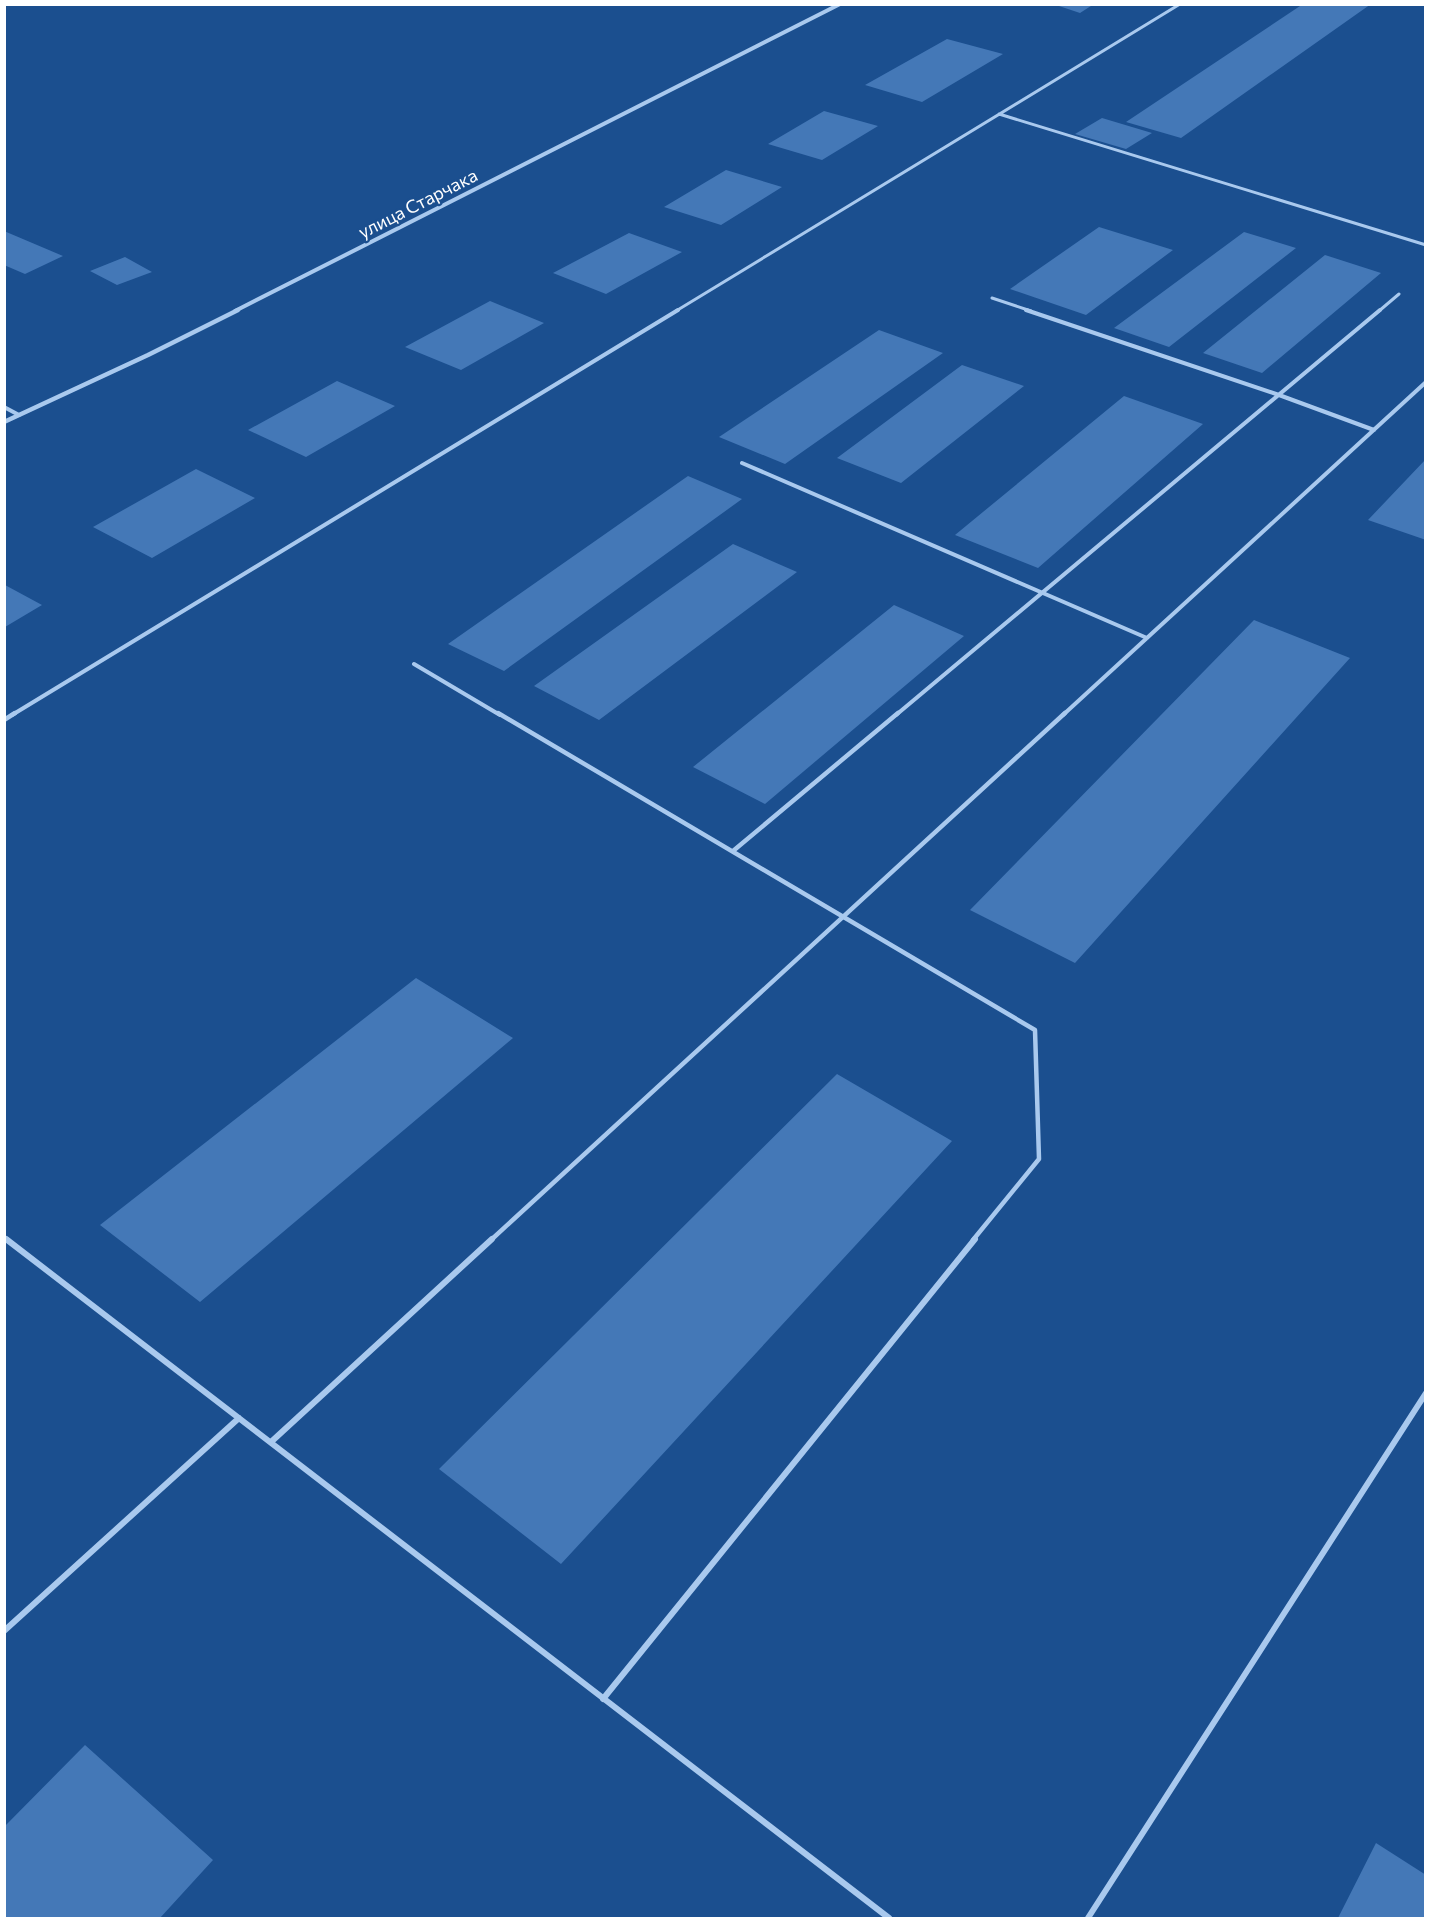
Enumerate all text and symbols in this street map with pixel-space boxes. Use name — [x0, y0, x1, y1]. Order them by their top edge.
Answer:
street label: улица Старчака — [354, 164, 481, 243]

